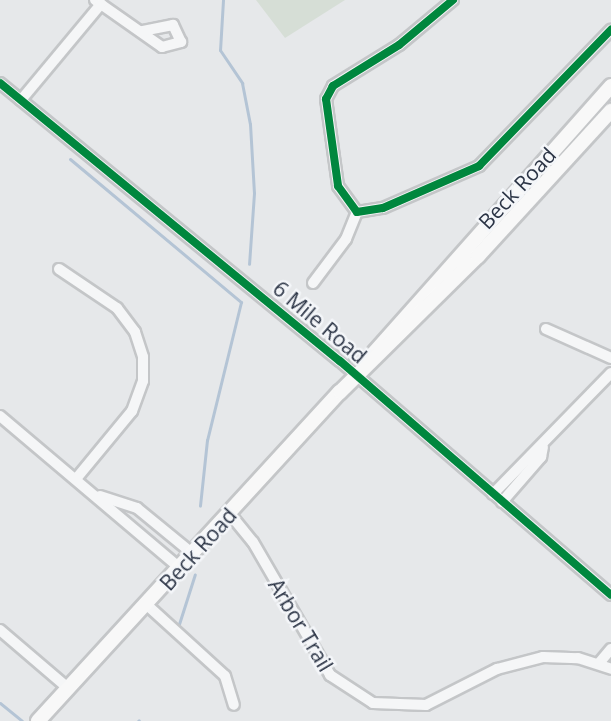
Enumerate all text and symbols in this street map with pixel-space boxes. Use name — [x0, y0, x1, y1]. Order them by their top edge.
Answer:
street label: Beck Road — [473, 142, 561, 234]
street label: 6 Mile Road — [268, 276, 372, 368]
street label: Beck Road — [155, 503, 241, 595]
street label: Arbor Trail — [263, 574, 339, 676]

